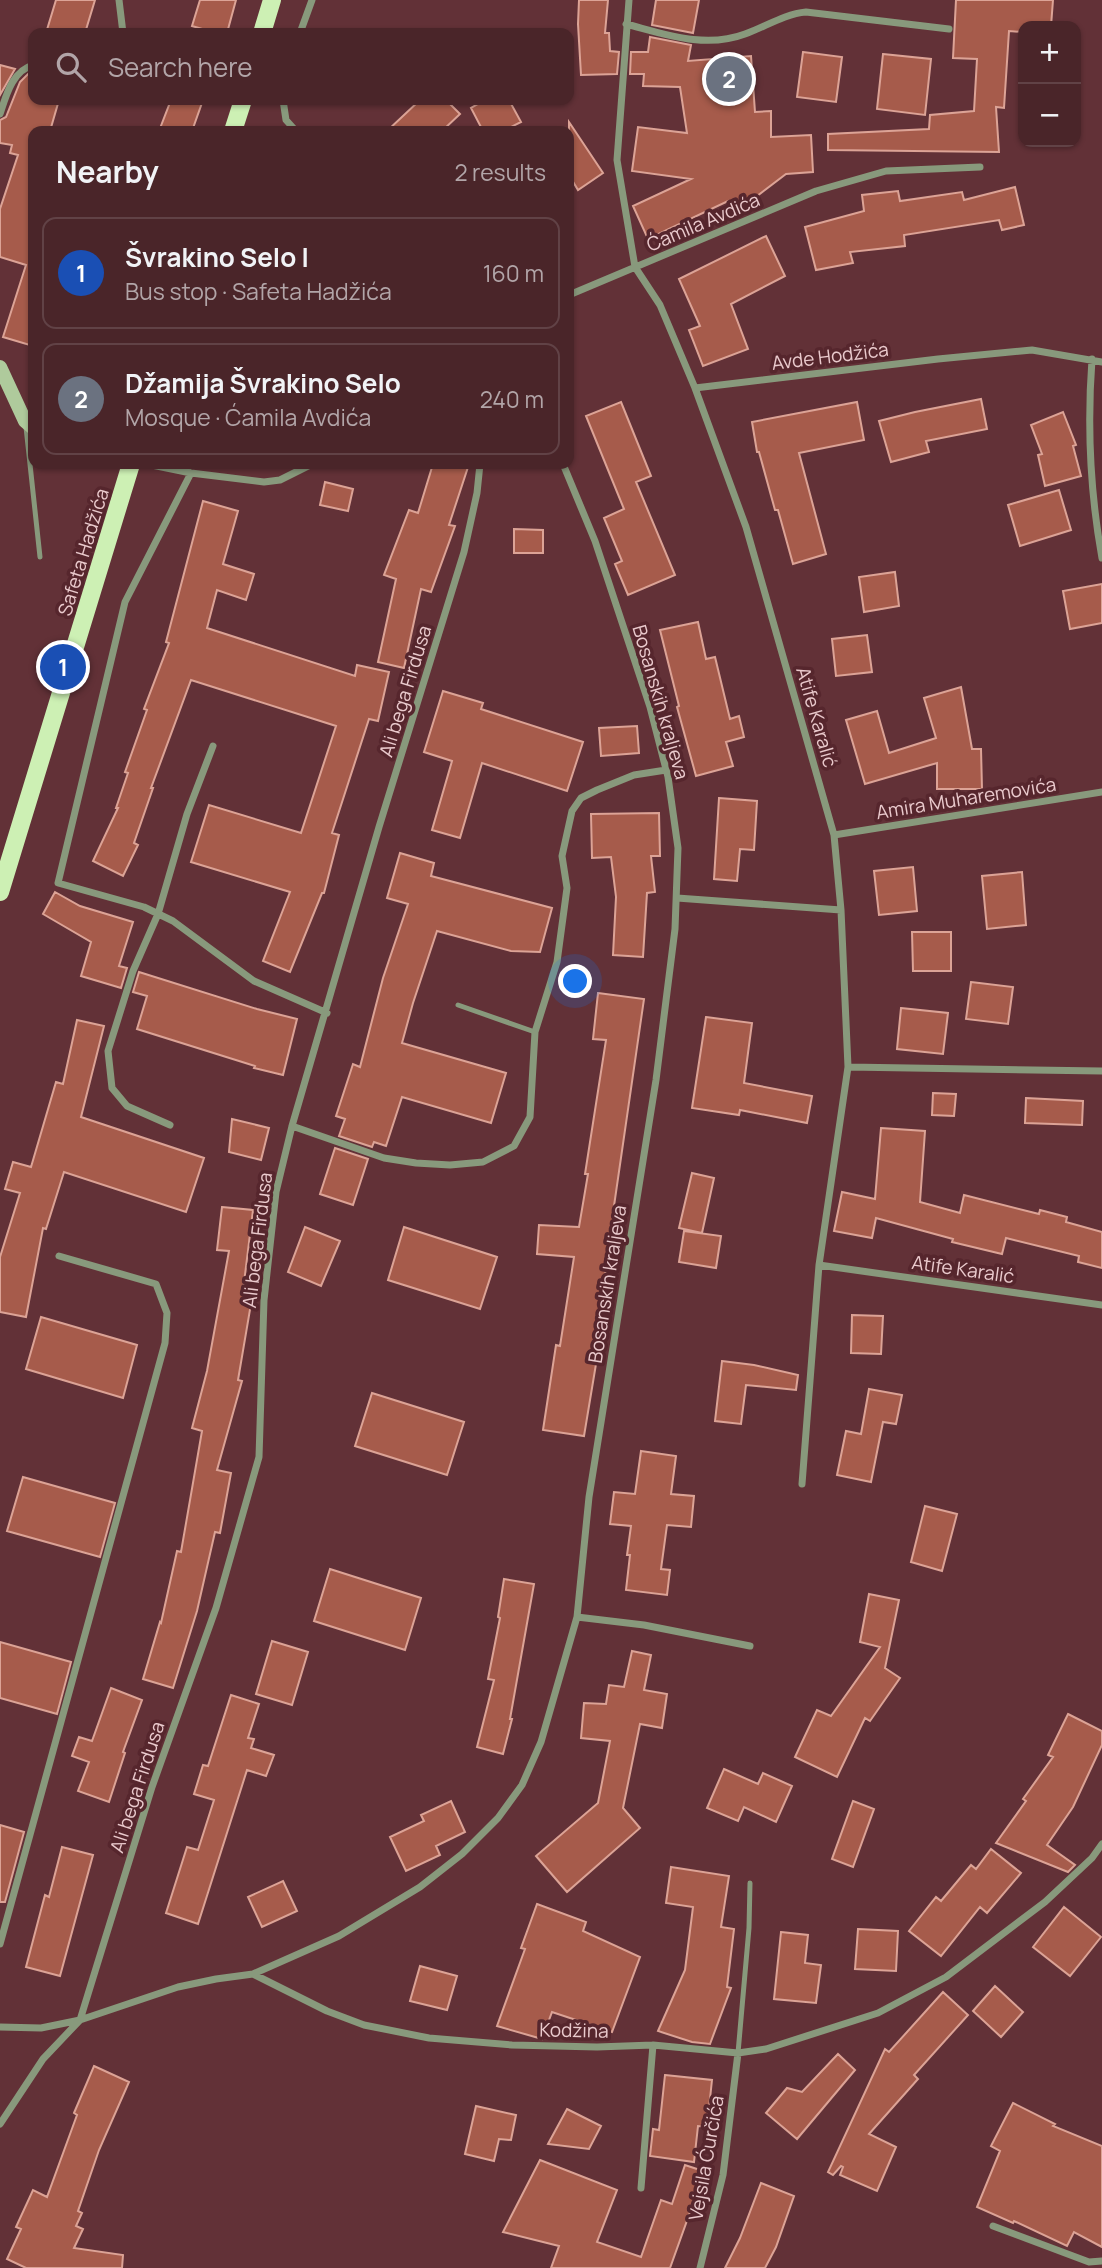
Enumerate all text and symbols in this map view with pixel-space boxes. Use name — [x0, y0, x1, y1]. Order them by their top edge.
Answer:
map controls — [1018, 21, 1081, 147]
button: + — [1018, 21, 1081, 84]
search box — [28, 28, 574, 105]
icon: search — [52, 48, 90, 86]
text: Search here — [108, 49, 253, 85]
pin: 2 — [706, 53, 752, 105]
button: − — [1018, 84, 1081, 147]
text: Nearby — [56, 151, 159, 192]
text: 2 results — [454, 156, 546, 188]
street label: Ćamila Avdića — [642, 186, 764, 258]
text: Švrakino Selo I — [125, 239, 309, 275]
text: 1 — [76, 257, 86, 289]
text: 160 m — [483, 257, 544, 289]
text: Bus stop · Safeta Hadžića — [125, 275, 392, 307]
street label: Avde Hodžića — [770, 336, 890, 376]
text: Džamija Švrakino Selo — [125, 365, 401, 401]
text: 2 — [74, 383, 88, 415]
text: 240 m — [480, 383, 544, 415]
text: Mosque · Ćamila Avdića — [125, 401, 371, 433]
street label: Safeta Hadžića — [51, 485, 115, 619]
street label: Ali bega Firdusa — [373, 622, 437, 760]
street label: Bosanskih kraljeva — [627, 622, 695, 782]
pin: 1 — [40, 641, 86, 693]
street label: Atife Karalić — [790, 664, 844, 770]
street label: Amira Muharemovića — [874, 771, 1058, 825]
your location — [558, 964, 592, 998]
street label: Ali bega Firdusa — [236, 1171, 278, 1309]
street label: Bosanskih kraljeva — [582, 1203, 632, 1365]
street label: Atife Karalić — [910, 1249, 1016, 1289]
street label: Ali bega Firdusa — [104, 1718, 170, 1856]
street label: Kodžina — [539, 2016, 609, 2044]
street label: Vejsila Ćurčića — [682, 2093, 730, 2223]

